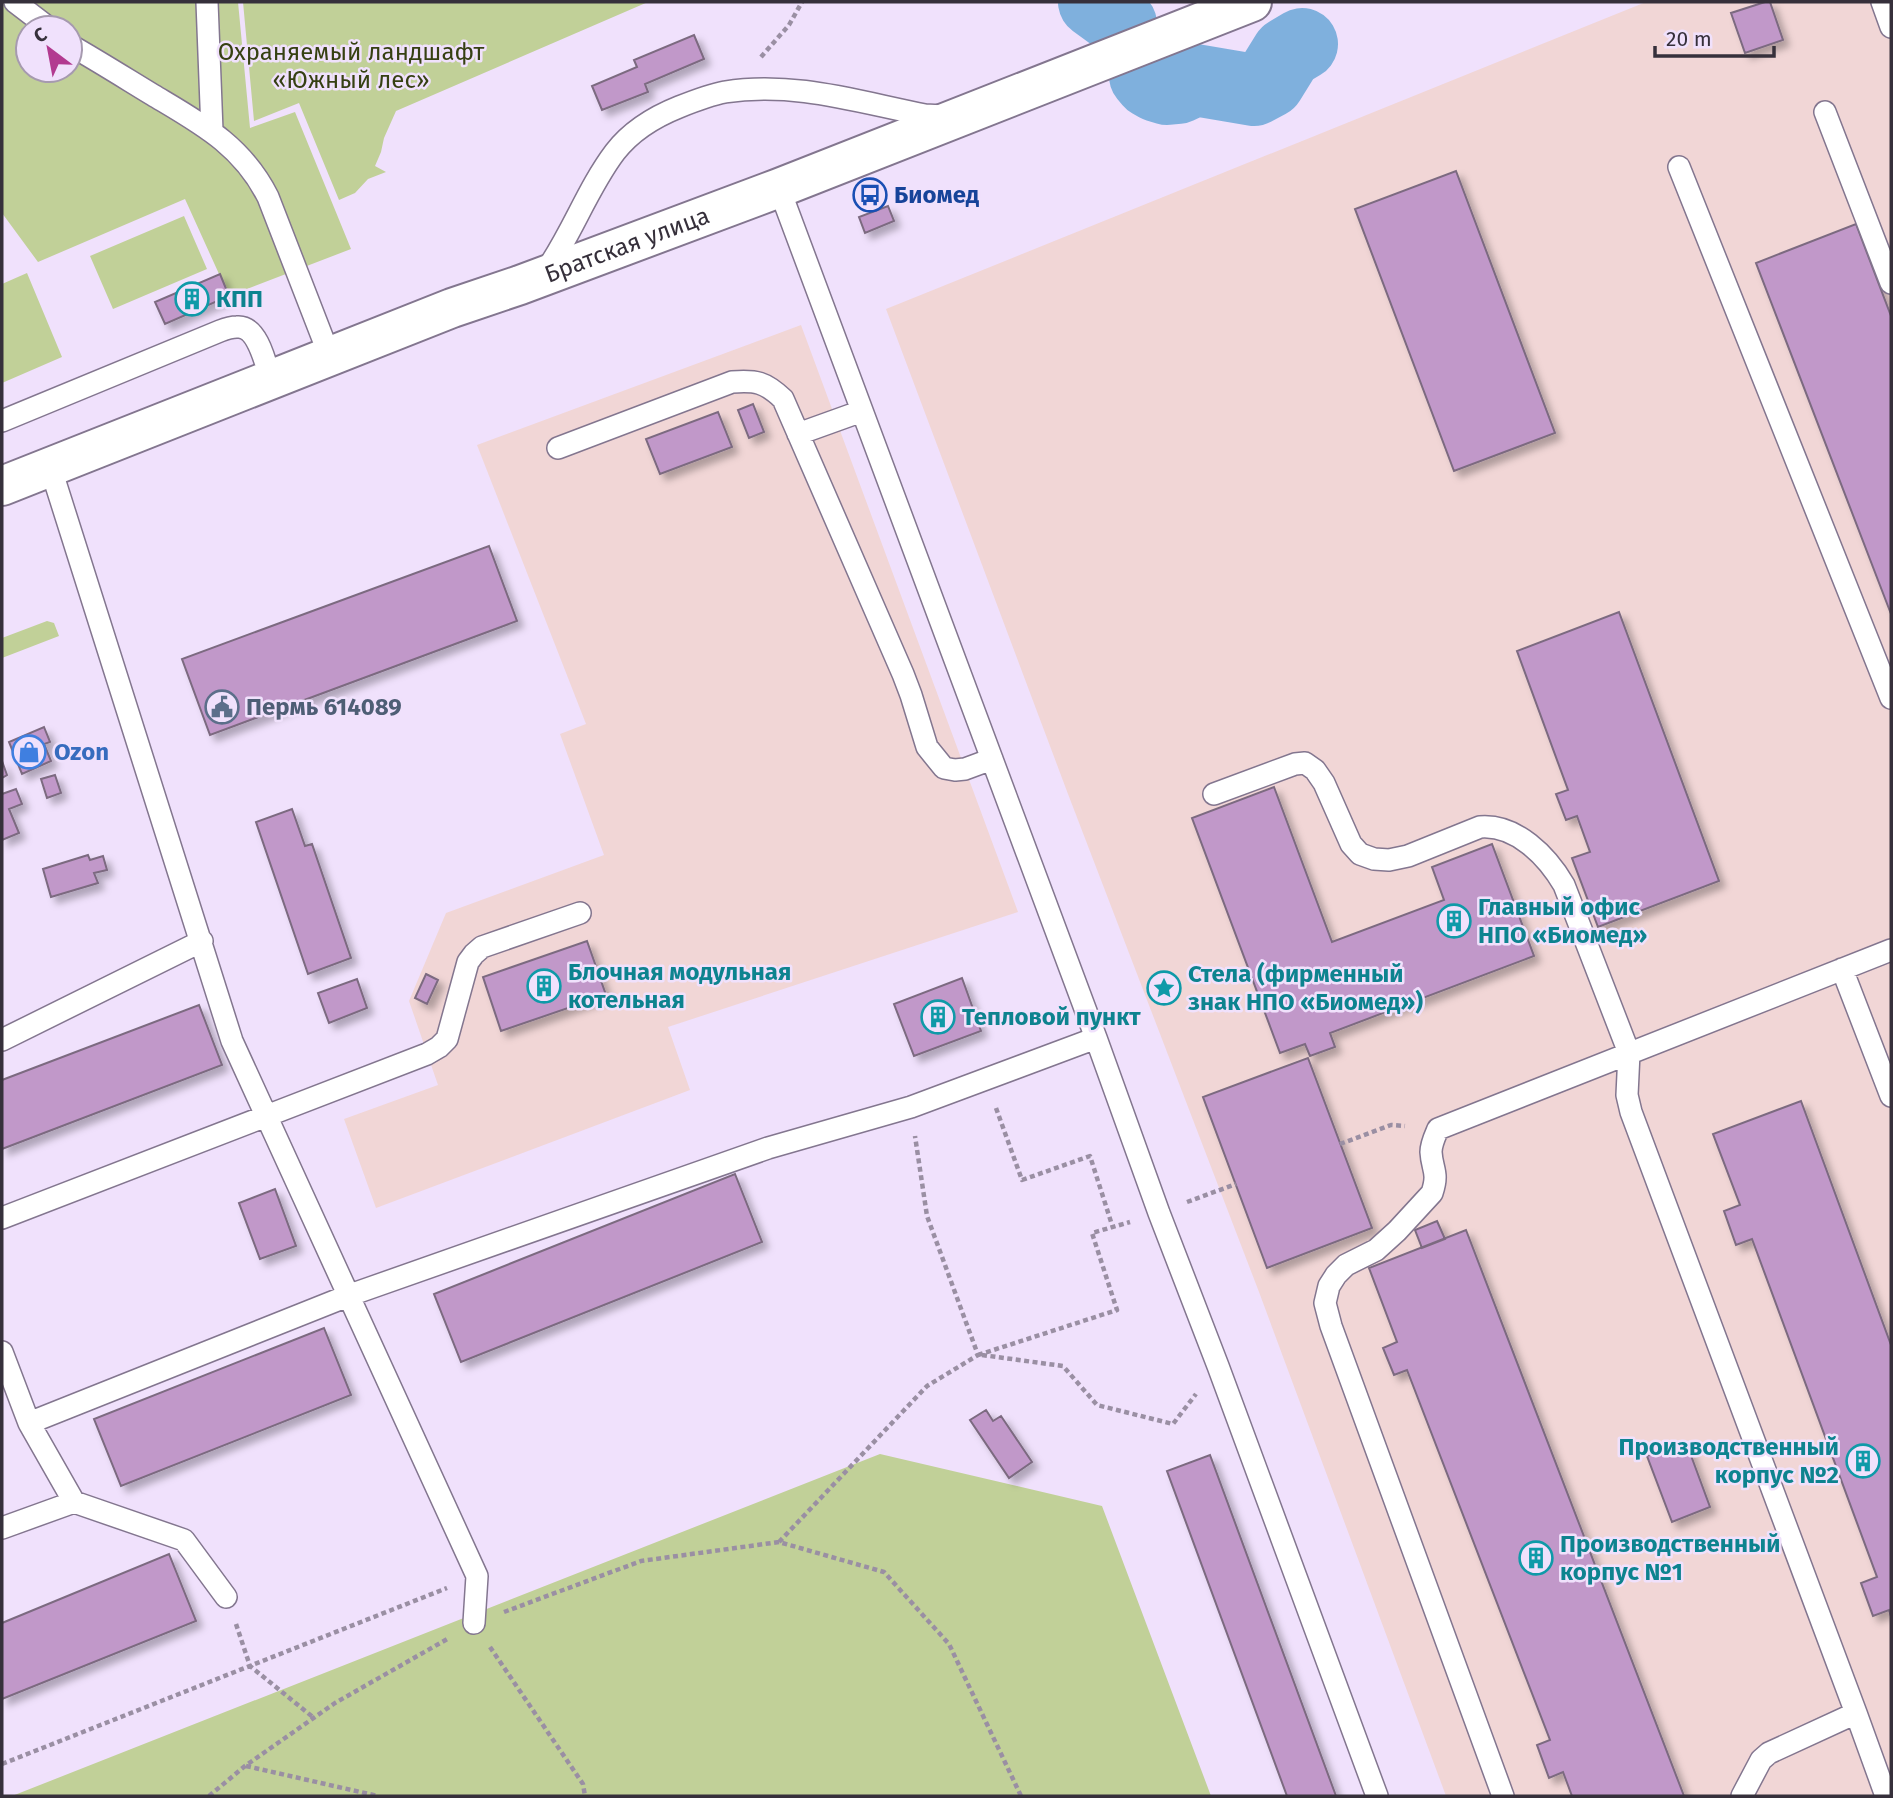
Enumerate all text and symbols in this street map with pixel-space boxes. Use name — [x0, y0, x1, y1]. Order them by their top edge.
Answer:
north arrow — [14, 14, 84, 84]
scale bar — [1655, 14, 1774, 58]
text: С — [30, 22, 51, 48]
text: 20 m — [1666, 26, 1712, 52]
park label: Охраняемый ландшафт «Южный лес» — [218, 38, 484, 94]
bus stop icon: Биомед — [851, 176, 889, 214]
place label: Биомед — [894, 181, 980, 209]
street label: Братская улица — [541, 201, 713, 289]
building icon: КПП — [173, 280, 211, 318]
place label: КПП — [216, 285, 263, 313]
public building icon: Пермь 614089 — [203, 688, 241, 726]
place label: Пермь 614089 — [246, 693, 402, 721]
shop icon: Ozon — [10, 733, 48, 771]
place label: Ozon — [54, 738, 109, 766]
place label: Главный офис НПО «Биомед» — [1478, 893, 1647, 949]
building icon: Главный офис НПО «Биомед» — [1435, 902, 1473, 940]
place label: Блочная модульная котельная — [568, 958, 791, 1014]
place label: Стела (фирменный знак НПО «Биомед») — [1188, 960, 1423, 1016]
building icon: Блочная модульная котельная — [525, 967, 563, 1005]
place icon: Стела (фирменный знак НПО «Биомед») — [1145, 969, 1183, 1007]
building icon: Тепловой пункт — [919, 998, 957, 1036]
place label: Тепловой пункт — [962, 1003, 1141, 1031]
place label: Производственный корпус №2 — [1619, 1433, 1839, 1489]
building icon: Производственный корпус №2 — [1844, 1442, 1882, 1480]
place label: Производственный корпус №1 — [1560, 1530, 1780, 1586]
building icon: Производственный корпус №1 — [1517, 1539, 1555, 1577]

